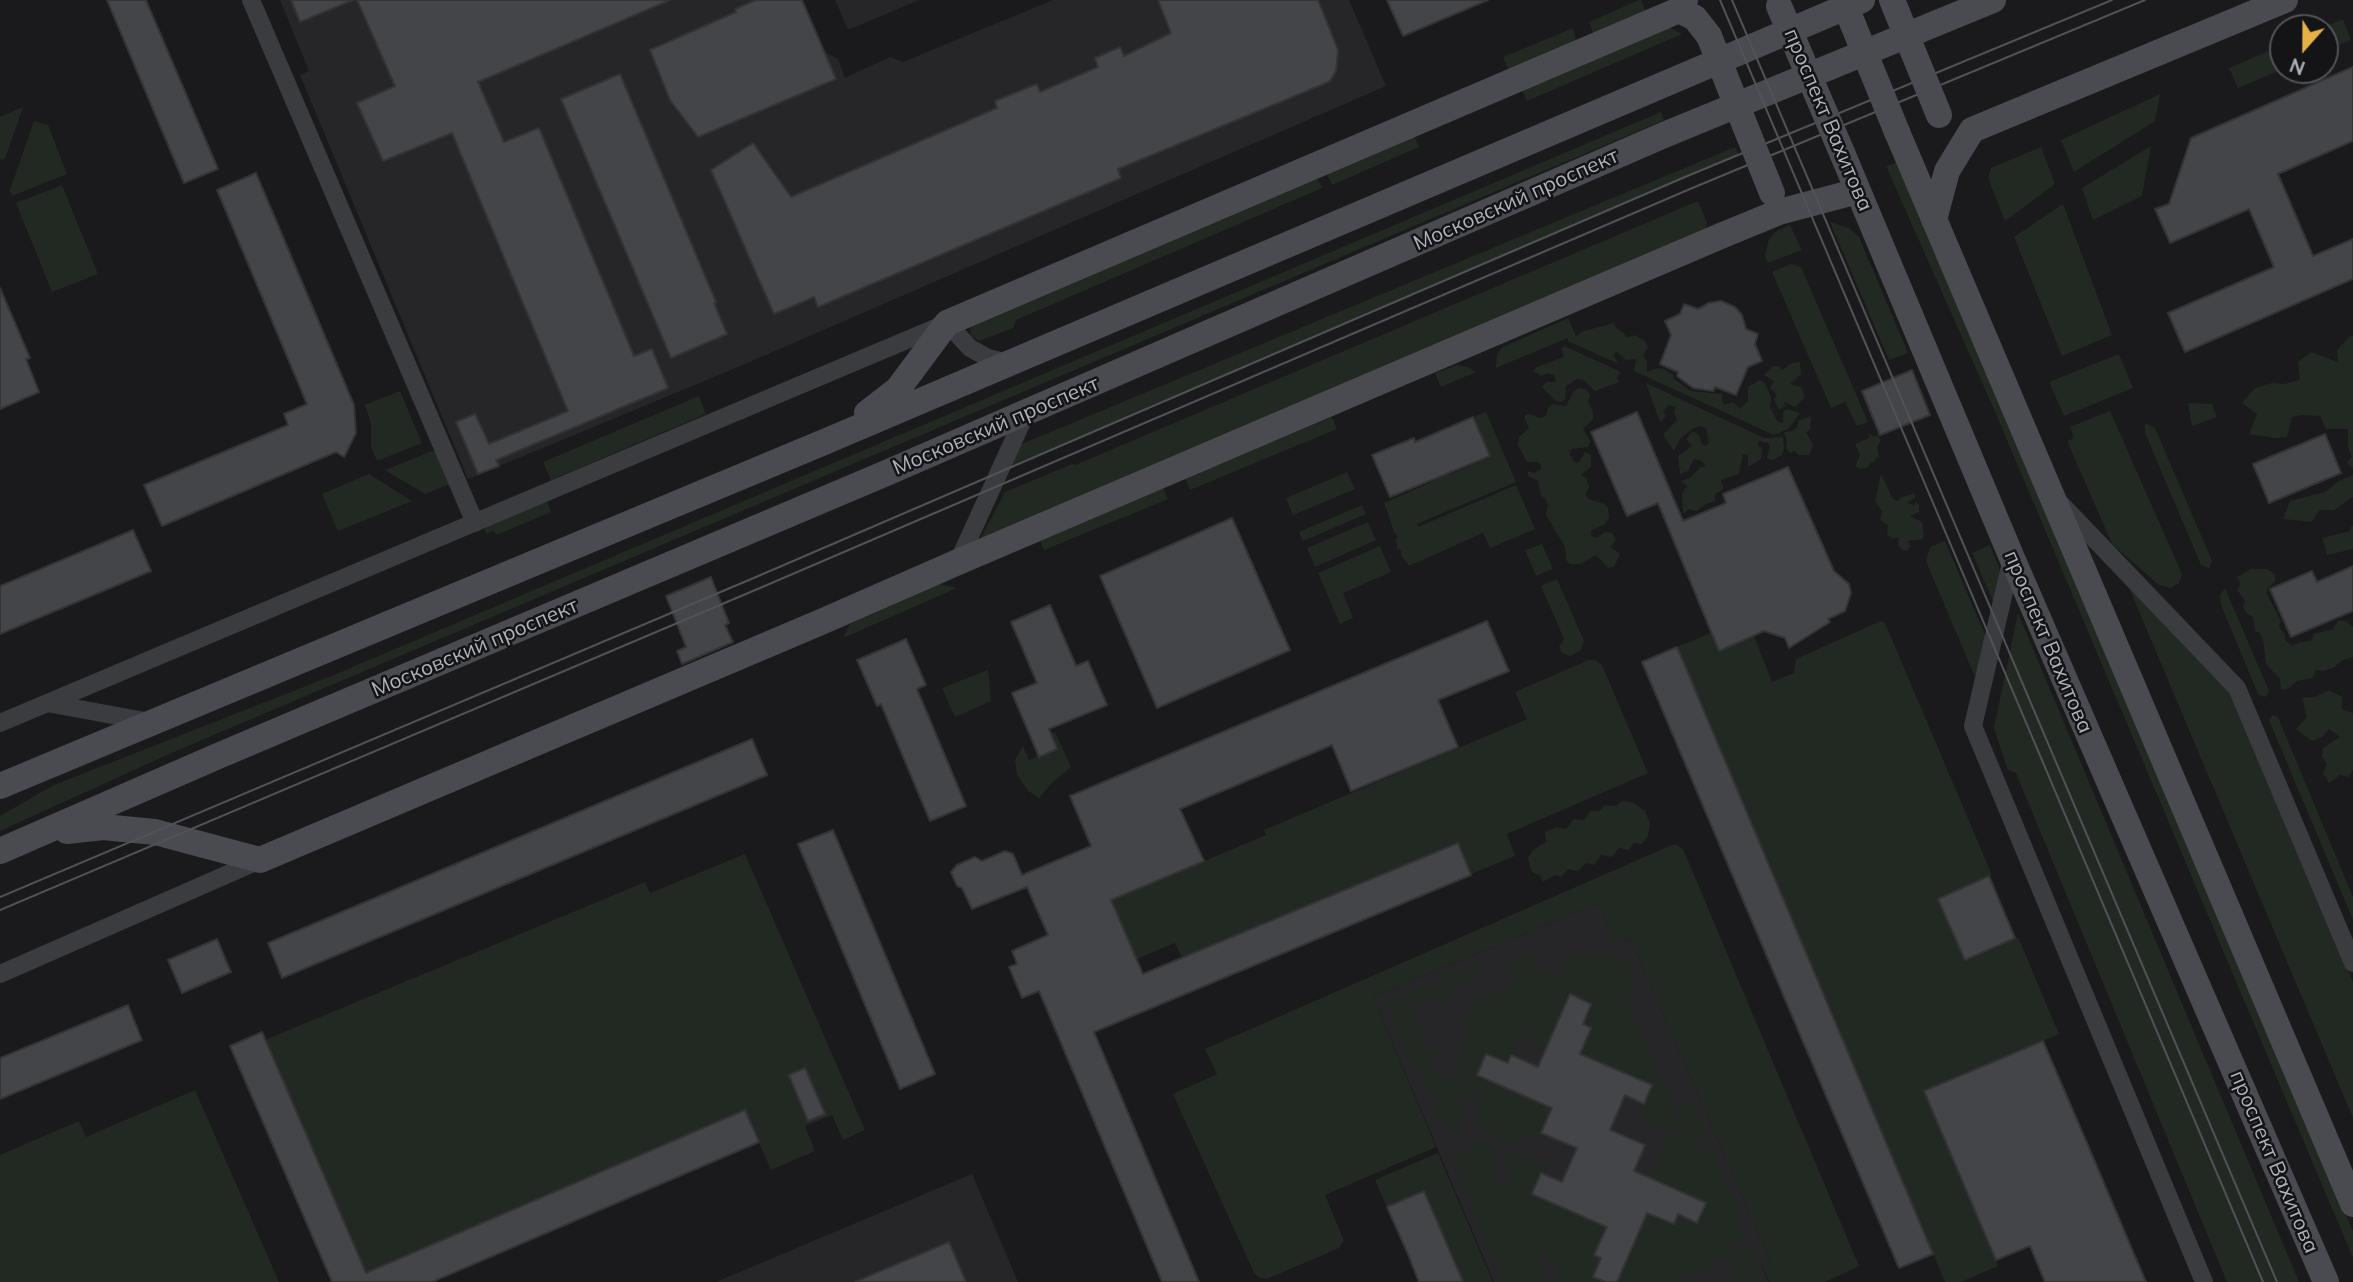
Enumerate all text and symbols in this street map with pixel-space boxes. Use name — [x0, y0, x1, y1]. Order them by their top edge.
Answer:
north arrow — [2269, 14, 2339, 84]
street label: проспект Вахитова — [1778, 25, 1878, 215]
text: N — [2286, 53, 2308, 81]
street label: Московский проспект — [1410, 143, 1622, 257]
street label: Московский проспект — [889, 371, 1103, 481]
street label: проспект Вахитова — [1998, 547, 2098, 737]
street label: Московский проспект — [368, 593, 582, 703]
street label: проспект Вахитова — [2224, 1067, 2324, 1257]

